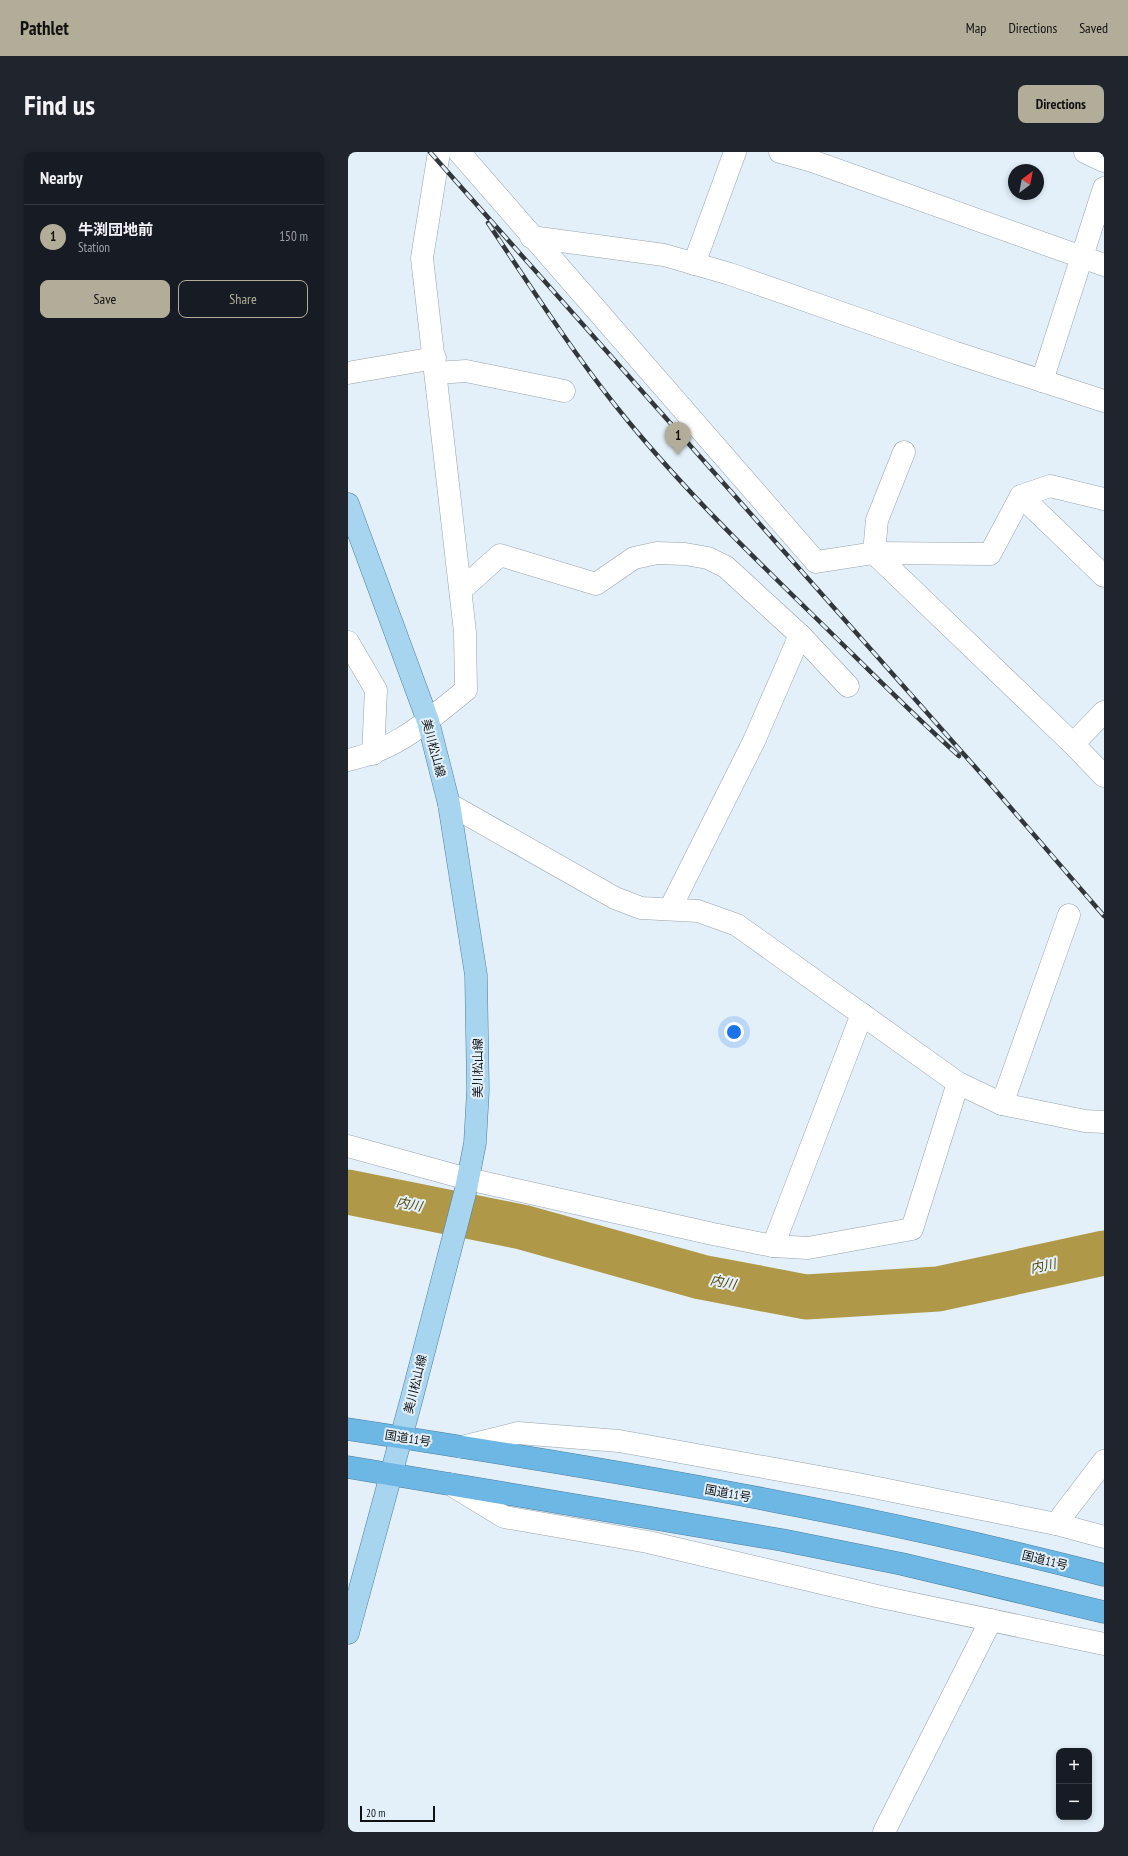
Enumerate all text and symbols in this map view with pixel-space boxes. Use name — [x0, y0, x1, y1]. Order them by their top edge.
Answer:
text: Pathlet — [20, 16, 69, 40]
text: Map — [966, 19, 986, 37]
text: Directions — [1008, 19, 1057, 37]
text: Saved — [1079, 19, 1108, 37]
button: Directions — [1018, 85, 1104, 123]
text: Find us — [24, 86, 95, 123]
north arrow — [1008, 164, 1044, 200]
text: Nearby — [40, 167, 83, 189]
text: 牛渕団地前 — [78, 220, 153, 239]
text: 1 — [50, 228, 56, 245]
text: 150 m — [279, 228, 308, 245]
text: Station — [78, 239, 110, 256]
button: Save — [40, 280, 170, 318]
button: Share — [178, 280, 308, 318]
pin: 1 — [665, 422, 691, 455]
street label: 美川松山線 — [419, 717, 449, 779]
your location — [724, 1022, 744, 1042]
street label: 美川松山線 — [470, 1038, 485, 1098]
water label: 内川 — [395, 1193, 425, 1215]
water label: 内川 — [1029, 1255, 1059, 1277]
water label: 内川 — [709, 1271, 739, 1293]
street label: 美川松山線 — [400, 1353, 430, 1415]
street label: 国道11号 — [384, 1427, 432, 1449]
street label: 国道11号 — [704, 1482, 752, 1504]
street label: 国道11号 — [1020, 1547, 1070, 1573]
map controls — [1056, 1748, 1092, 1820]
button: + — [1056, 1748, 1092, 1784]
button: − — [1056, 1784, 1092, 1820]
scale bar — [360, 1804, 435, 1823]
text: 20 m — [366, 1806, 385, 1820]

